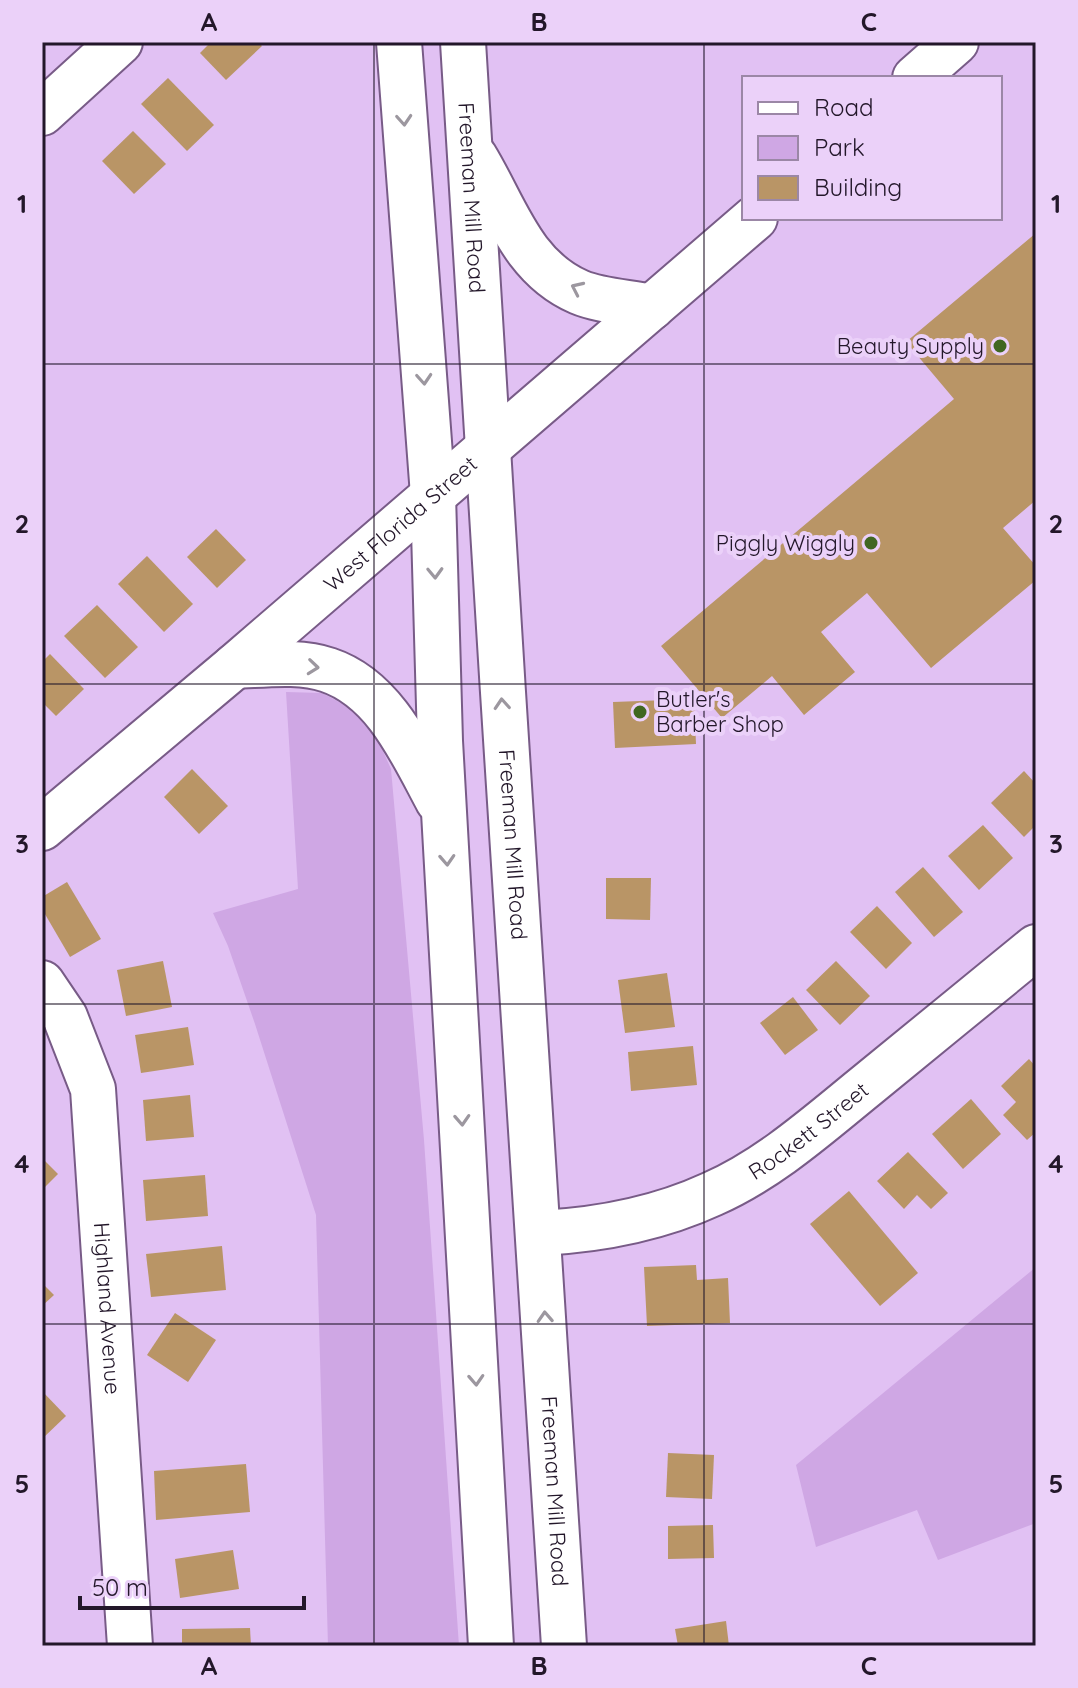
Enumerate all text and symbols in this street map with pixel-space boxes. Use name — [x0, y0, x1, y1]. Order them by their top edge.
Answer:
text: A — [201, 5, 218, 38]
text: B — [530, 5, 548, 38]
text: C — [861, 5, 877, 38]
legend — [742, 76, 1002, 220]
text: Road — [814, 92, 874, 122]
street label: Freeman Mill Road — [452, 102, 491, 294]
one-way arrow — [396, 114, 413, 127]
text: Park — [814, 132, 865, 162]
text: Building — [814, 172, 902, 202]
text: 1 — [17, 187, 27, 220]
text: 1 — [1051, 187, 1061, 220]
one-way arrow — [570, 282, 585, 298]
place label: Beauty Supply — [837, 332, 984, 360]
marker: Beauty Supply — [991, 337, 1009, 355]
one-way arrow — [415, 373, 432, 386]
street label: West Florida Street — [318, 450, 483, 598]
text: 2 — [15, 507, 29, 540]
text: 2 — [1049, 507, 1063, 540]
place label: Piggly Wiggly — [716, 529, 855, 557]
marker: Piggly Wiggly — [862, 534, 880, 552]
one-way arrow — [427, 567, 444, 580]
one-way arrow — [307, 659, 320, 676]
place label: Butler's Barber Shop — [656, 685, 784, 738]
one-way arrow — [494, 697, 511, 710]
marker: Butler's Barber Shop — [631, 703, 649, 721]
street label: Freeman Mill Road — [493, 748, 533, 941]
text: 3 — [15, 827, 29, 860]
text: 3 — [1049, 827, 1063, 860]
one-way arrow — [438, 854, 455, 867]
street label: Rockett Street — [743, 1076, 874, 1186]
one-way arrow — [453, 1114, 470, 1127]
text: 4 — [14, 1147, 30, 1180]
text: 4 — [1048, 1147, 1064, 1180]
street label: Highland Avenue — [88, 1221, 127, 1395]
one-way arrow — [537, 1310, 554, 1322]
one-way arrow — [468, 1374, 485, 1387]
street label: Freeman Mill Road — [535, 1395, 575, 1587]
text: 5 — [15, 1467, 29, 1500]
text: 5 — [1049, 1467, 1063, 1500]
scale bar — [80, 1560, 304, 1610]
text: 50 m — [92, 1572, 148, 1602]
text: A — [201, 1649, 218, 1682]
text: B — [530, 1649, 548, 1682]
text: C — [861, 1649, 877, 1682]

